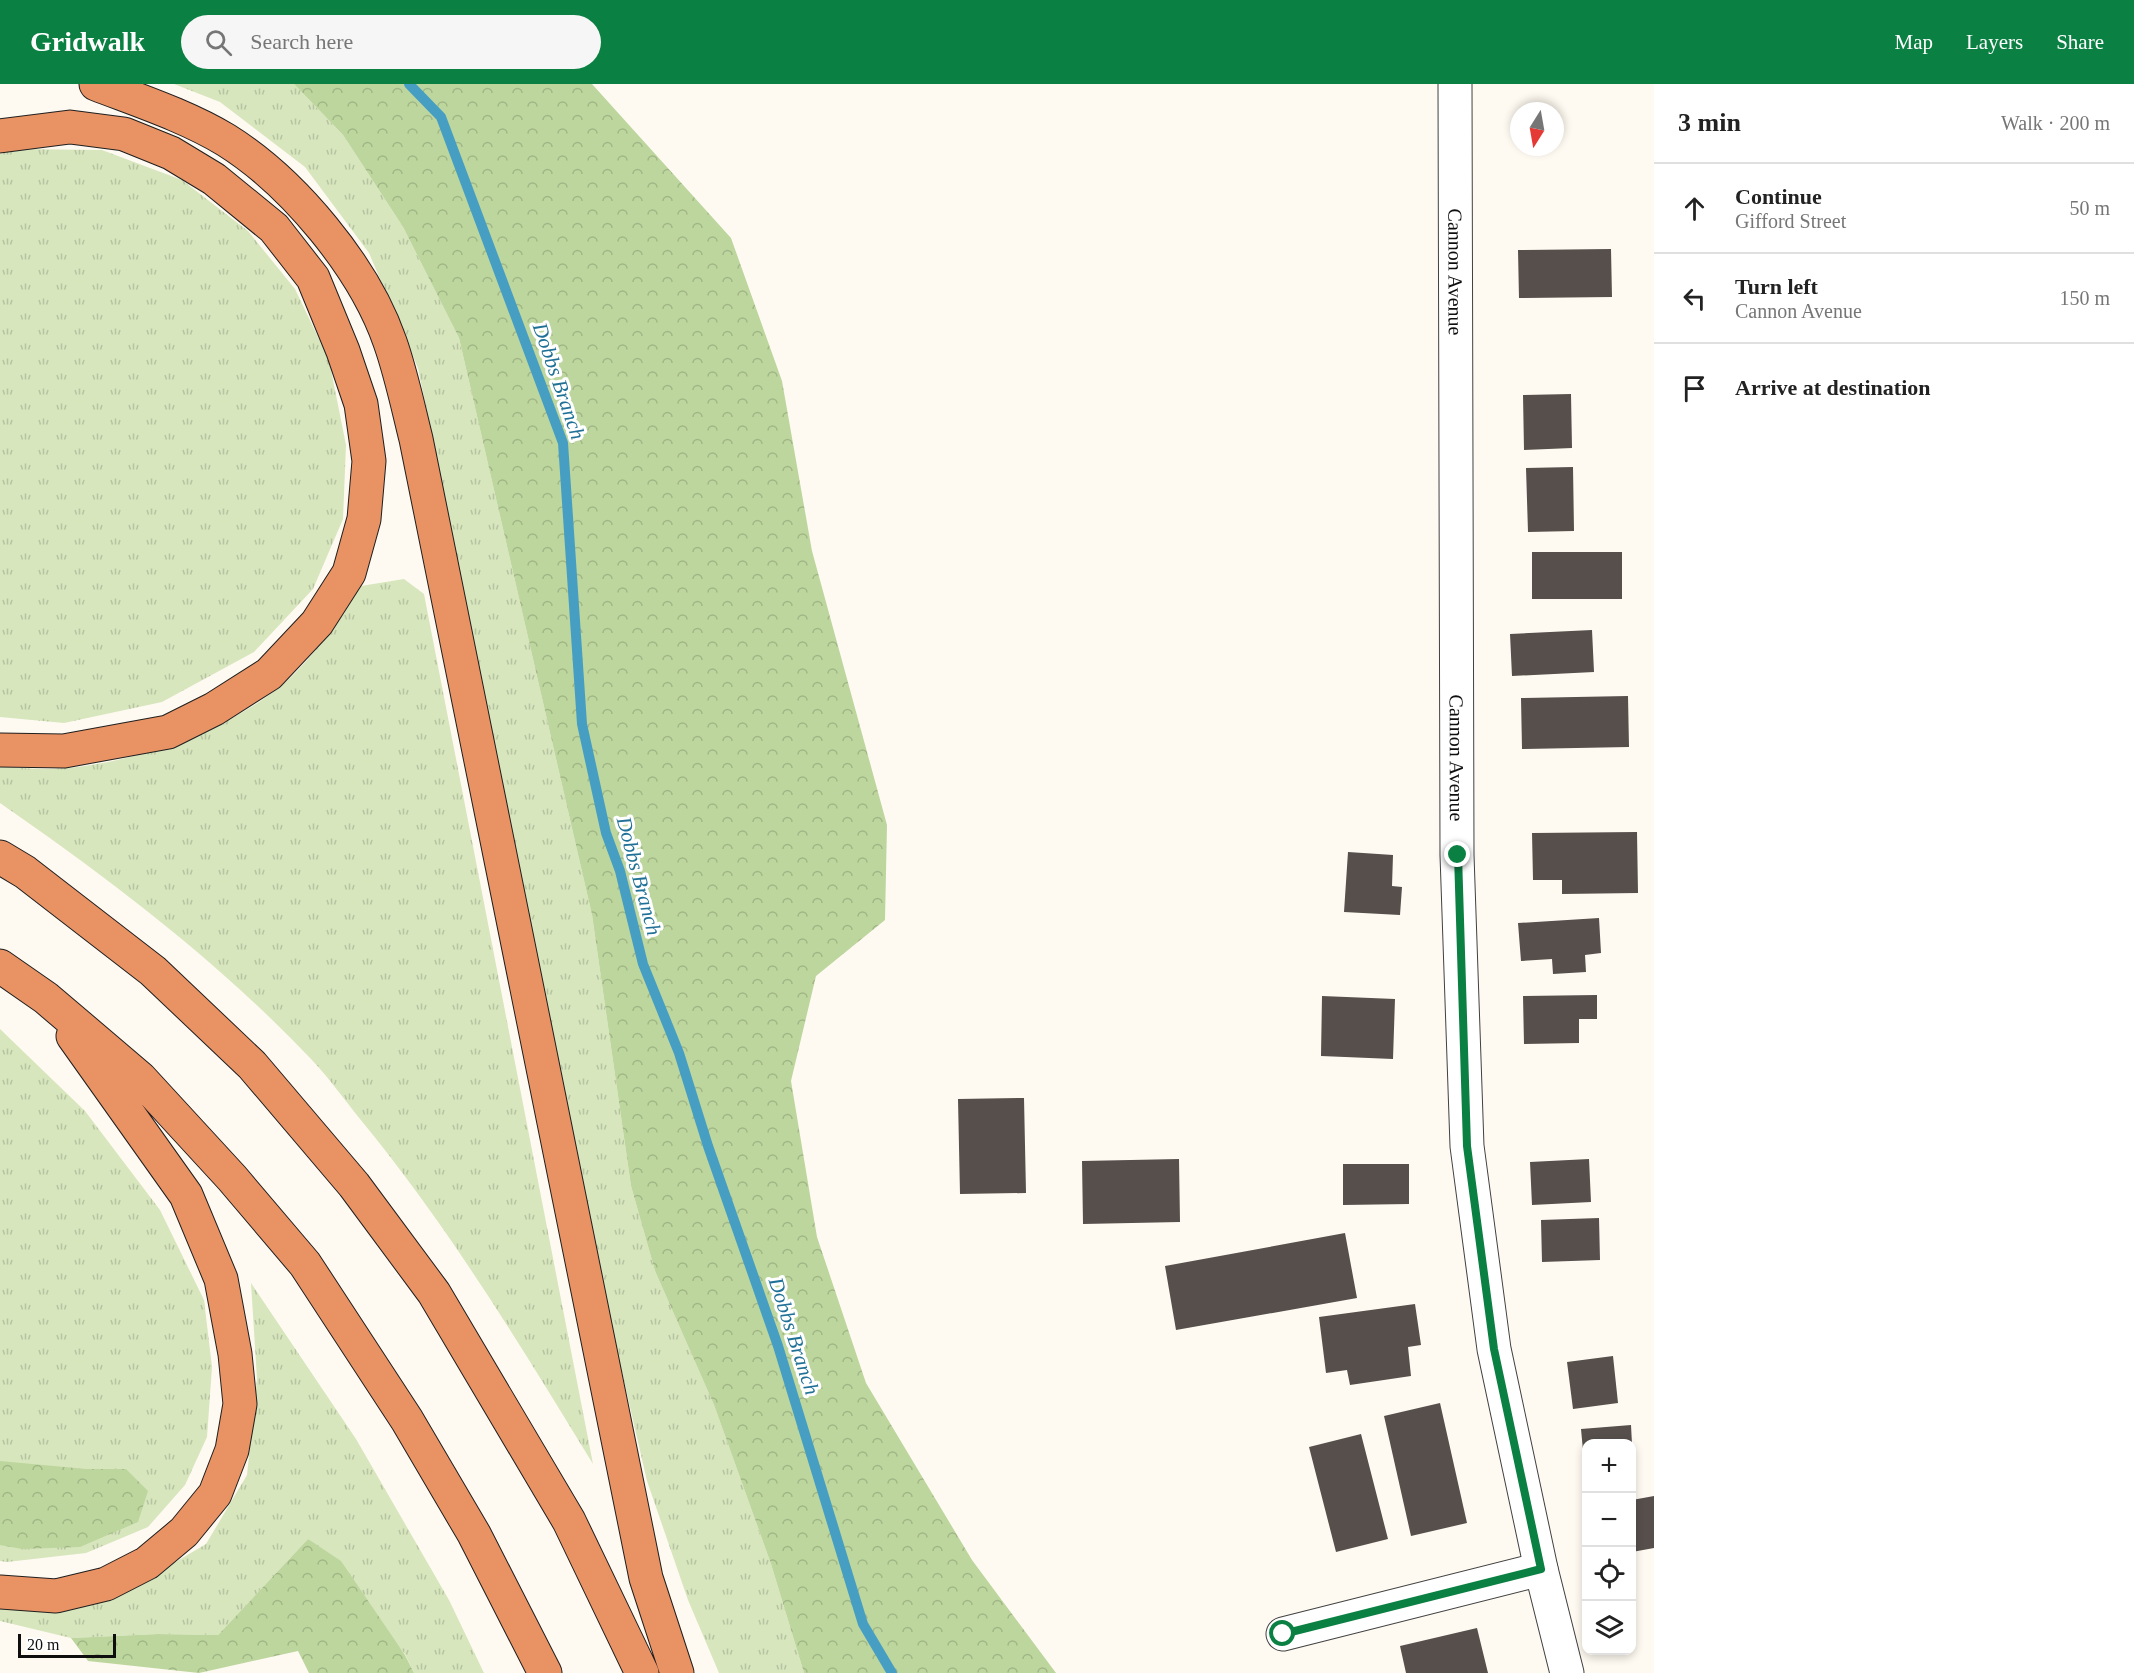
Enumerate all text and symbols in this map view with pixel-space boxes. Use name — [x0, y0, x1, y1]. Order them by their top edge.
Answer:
search box — [181, 15, 601, 69]
text: Gridwalk — [30, 26, 145, 57]
icon: search — [202, 26, 235, 59]
text: Search here — [250, 29, 353, 54]
text: Map — [1895, 30, 1933, 54]
text: Layers — [1966, 30, 2023, 54]
text: Share — [2056, 30, 2104, 54]
north arrow — [1510, 102, 1564, 156]
text: 3 min — [1678, 108, 1741, 137]
text: Walk · 200 m — [2001, 112, 2110, 134]
text: Continue — [1735, 184, 1822, 209]
icon: ahead — [1678, 192, 1711, 225]
text: 50 m — [2069, 197, 2110, 219]
street label: Cannon Avenue — [1444, 209, 1467, 336]
text: Gifford Street — [1735, 210, 1846, 232]
text: Turn left — [1735, 274, 1818, 299]
icon: left — [1678, 282, 1711, 315]
text: 150 m — [2059, 287, 2110, 309]
text: Cannon Avenue — [1735, 300, 1862, 322]
water label: Dobbs Branch — [527, 319, 590, 443]
icon: arrive — [1678, 372, 1711, 405]
text: Arrive at destination — [1735, 375, 1931, 400]
street label: Cannon Avenue — [1446, 695, 1468, 822]
water label: Dobbs Branch — [611, 813, 666, 938]
route end — [1444, 841, 1470, 867]
water label: Dobbs Branch — [763, 1273, 824, 1398]
map controls — [1582, 1439, 1636, 1655]
button: + — [1582, 1439, 1636, 1493]
button: − — [1582, 1493, 1636, 1547]
button: locate — [1582, 1547, 1636, 1601]
button: layers — [1582, 1601, 1636, 1655]
route start — [1269, 1620, 1295, 1646]
scale bar — [18, 1631, 116, 1658]
text: 20 m — [27, 1636, 59, 1653]

